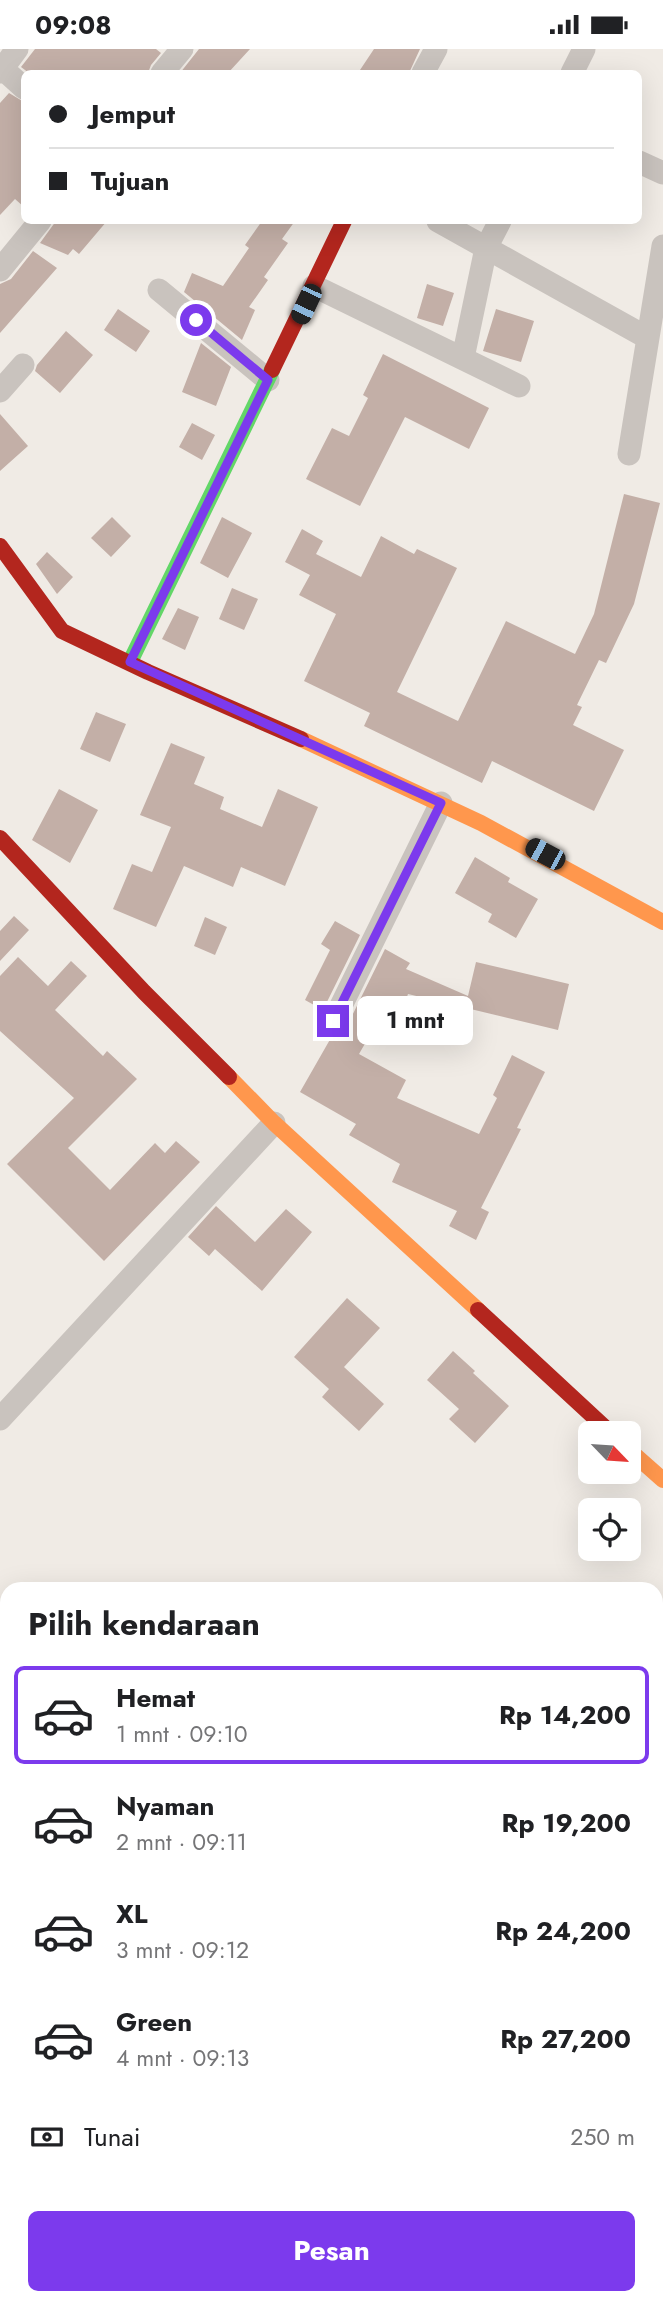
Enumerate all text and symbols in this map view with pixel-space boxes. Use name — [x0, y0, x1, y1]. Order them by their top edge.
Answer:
text: 09:08 — [35, 6, 112, 44]
text: Jemput — [91, 95, 175, 133]
text: Tujuan — [91, 162, 169, 200]
car — [288, 281, 325, 327]
route start — [180, 304, 212, 336]
car — [522, 835, 569, 873]
callout: 1 mnt — [358, 997, 473, 1045]
text: 1 mnt — [386, 1003, 444, 1037]
route end — [317, 1005, 349, 1037]
north arrow — [578, 1421, 640, 1484]
map controls — [578, 1421, 641, 1561]
button: locate — [578, 1498, 641, 1561]
text: Pilih kendaraan — [28, 1601, 260, 1647]
text: Hemat — [116, 1679, 195, 1717]
icon: car — [32, 1684, 95, 1747]
text: Rp 14,200 — [499, 1696, 631, 1734]
text: 1 mnt · 09:10 — [116, 1717, 248, 1751]
text: Nyaman — [116, 1787, 215, 1825]
icon: car — [32, 1792, 95, 1855]
text: Rp 19,200 — [502, 1804, 631, 1842]
text: 2 mnt · 09:11 — [116, 1825, 247, 1859]
text: XL — [116, 1895, 148, 1933]
icon: car — [32, 1900, 95, 1963]
text: Rp 24,200 — [495, 1912, 631, 1950]
text: 3 mnt · 09:12 — [116, 1933, 249, 1967]
text: Green — [116, 2003, 192, 2041]
icon: car — [32, 2008, 95, 2071]
text: Rp 27,200 — [500, 2020, 631, 2058]
text: 4 mnt · 09:13 — [116, 2041, 249, 2075]
icon: cash — [28, 2118, 66, 2156]
text: Tunai — [84, 2118, 141, 2156]
text: 250 m — [570, 2120, 635, 2154]
button: Pesan — [28, 2211, 635, 2291]

